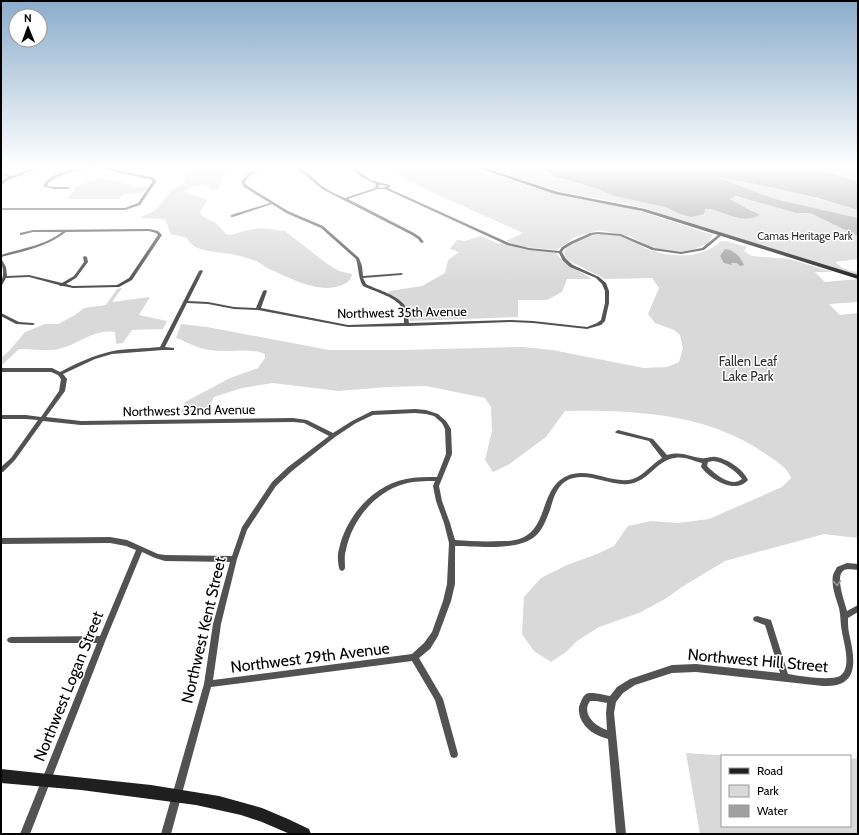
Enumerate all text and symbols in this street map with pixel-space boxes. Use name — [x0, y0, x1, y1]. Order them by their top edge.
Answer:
north arrow — [8, 8, 48, 48]
text: N — [24, 11, 32, 25]
park label: Camas Heritage Park — [757, 229, 853, 243]
street label: Northwest 35th Avenue — [337, 303, 467, 321]
park label: Fallen Leaf Lake Park — [719, 353, 778, 384]
street label: Northwest 32nd Avenue — [123, 401, 256, 419]
street label: Northwest Kent Street — [177, 554, 230, 705]
one-way arrow — [833, 580, 842, 586]
street label: Northwest Logan Street — [30, 608, 107, 764]
street label: Northwest 29th Avenue — [229, 638, 391, 677]
street label: Northwest Hill Street — [687, 645, 830, 676]
legend — [721, 755, 851, 827]
text: Road — [757, 763, 783, 778]
text: Park — [757, 783, 779, 798]
text: Water — [757, 803, 788, 818]

